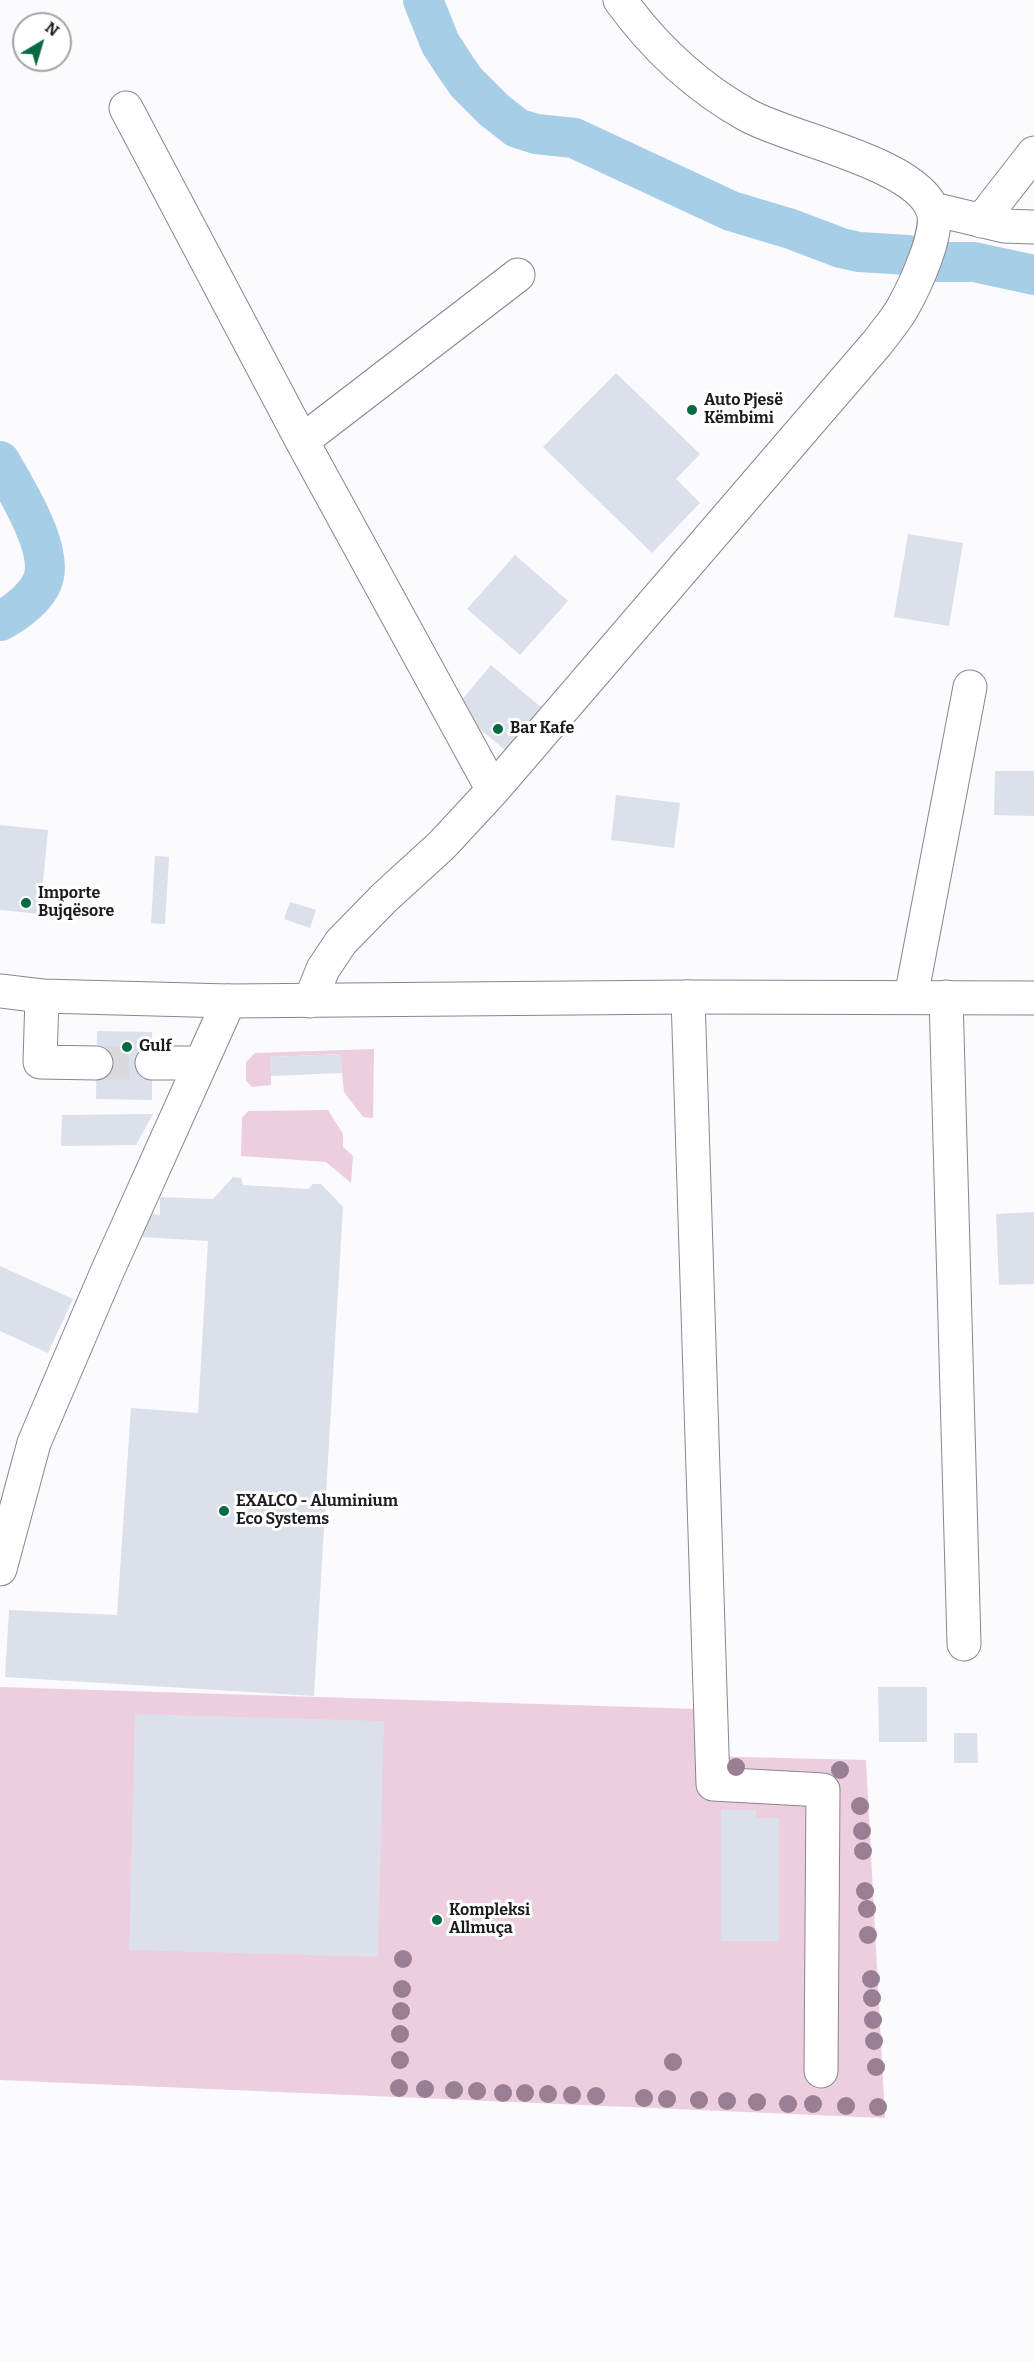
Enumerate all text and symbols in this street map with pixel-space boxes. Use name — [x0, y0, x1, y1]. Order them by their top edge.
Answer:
north arrow — [12, 12, 72, 72]
text: N — [41, 18, 63, 40]
place label: Auto Pjesë Këmbimi — [704, 391, 783, 429]
marker: Auto Pjesë Këmbimi — [685, 403, 699, 417]
place label: Bar Kafe — [510, 719, 574, 739]
marker: Bar Kafe — [491, 722, 505, 736]
place label: Importe Bujqësore — [38, 884, 114, 922]
marker: Importe Bujqësore — [19, 896, 33, 910]
place label: Gulf — [139, 1037, 171, 1057]
marker: Gulf — [120, 1040, 134, 1054]
place label: EXALCO - Aluminium Eco Systems — [236, 1492, 398, 1530]
marker: EXALCO - Aluminium Eco Systems — [217, 1504, 231, 1518]
place label: Kompleksi Allmuça — [449, 1901, 530, 1939]
marker: Kompleksi Allmuça — [430, 1913, 444, 1927]

